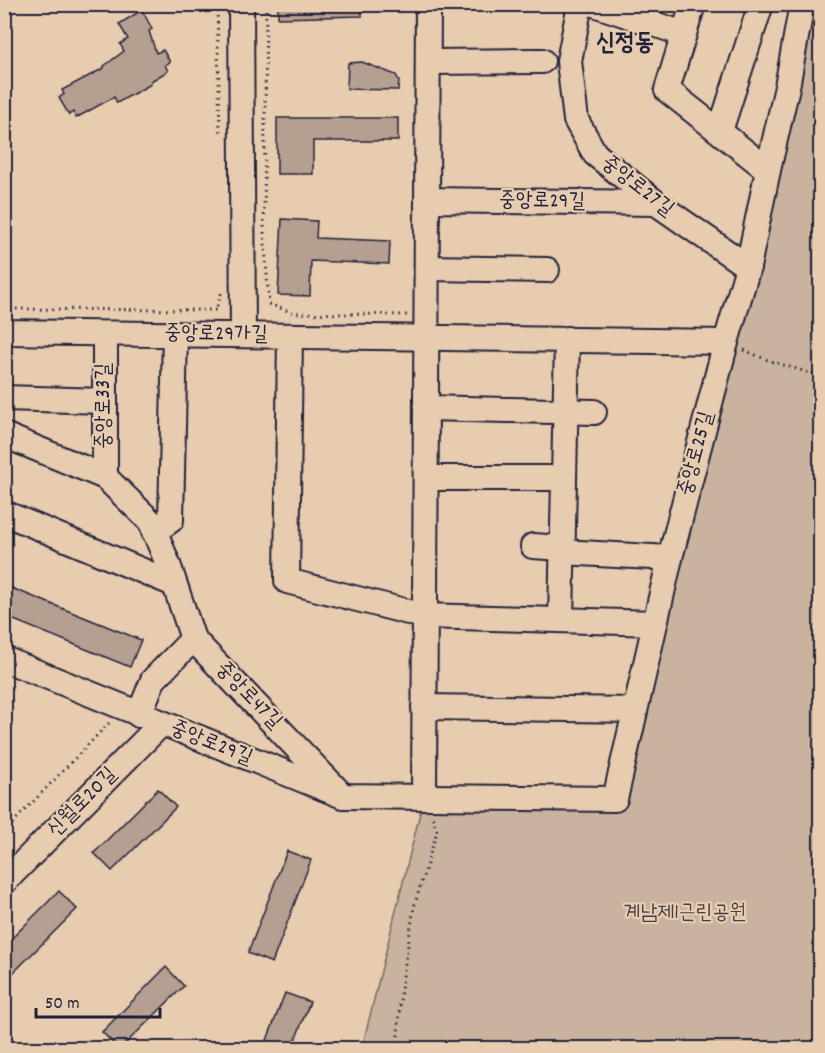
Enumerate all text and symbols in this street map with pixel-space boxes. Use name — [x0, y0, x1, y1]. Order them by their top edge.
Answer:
district label: 신정동 — [596, 27, 654, 61]
street label: 중앙로27길 — [594, 149, 680, 225]
street label: 중앙로29길 — [499, 186, 586, 218]
street label: 중앙로29가길 — [164, 319, 268, 351]
street label: 중앙로33길 — [90, 363, 120, 449]
street label: 중앙로25길 — [671, 408, 723, 500]
street label: 중앙로47길 — [208, 655, 288, 737]
street label: 중앙로29길 — [165, 714, 257, 774]
street label: 신월로20길 — [41, 761, 125, 845]
park label: 계남제1근린공원 — [624, 899, 746, 929]
scale bar — [36, 981, 160, 1019]
text: 50 m — [45, 992, 80, 1017]

